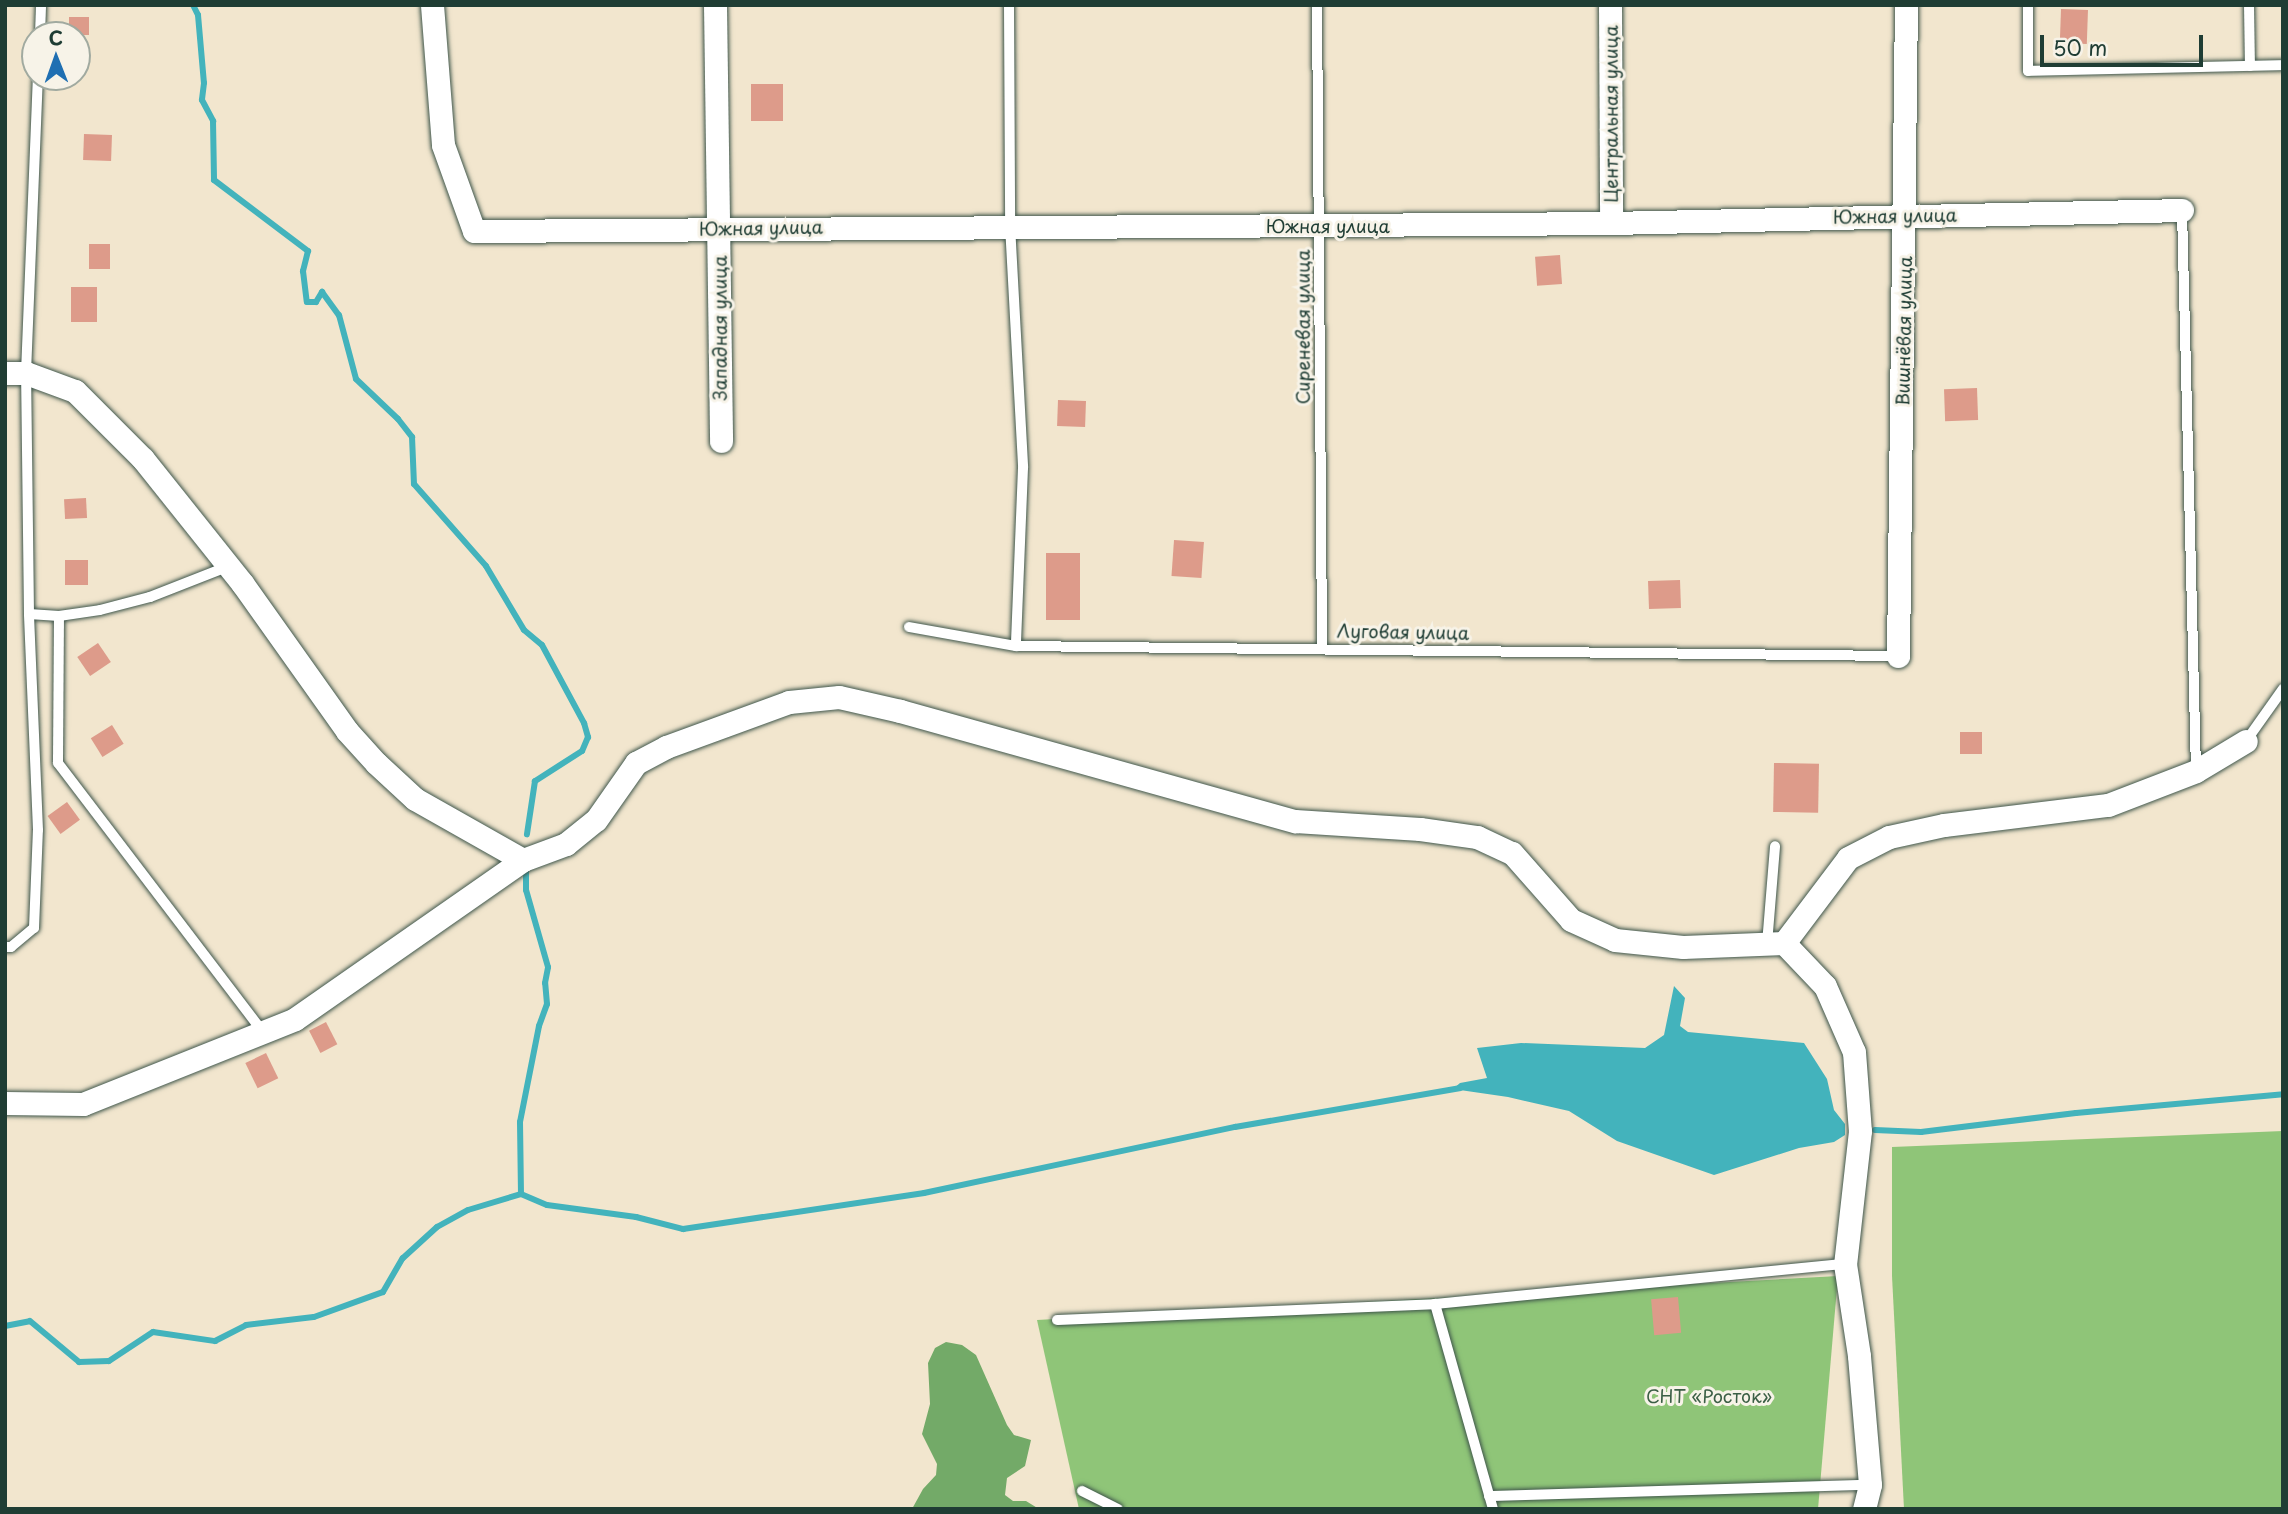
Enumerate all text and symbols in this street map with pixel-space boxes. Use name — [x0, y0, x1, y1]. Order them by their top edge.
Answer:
north arrow — [21, 21, 91, 91]
scale bar — [2043, 21, 2206, 65]
text: С — [48, 23, 63, 51]
street label: Центральная улица — [1600, 25, 1622, 203]
text: 50 m — [2053, 31, 2107, 63]
street label: Южная улица — [1832, 204, 1958, 228]
street label: Южная улица — [1266, 215, 1390, 237]
street label: Южная улица — [698, 216, 824, 240]
street label: Сиреневая улица — [1292, 249, 1314, 405]
street label: Западная улица — [709, 255, 731, 401]
street label: Вишнёвая улица — [1892, 255, 1916, 407]
street label: Луговая улица — [1336, 620, 1470, 644]
park label: СНТ «Росток» — [1646, 1385, 1772, 1407]

